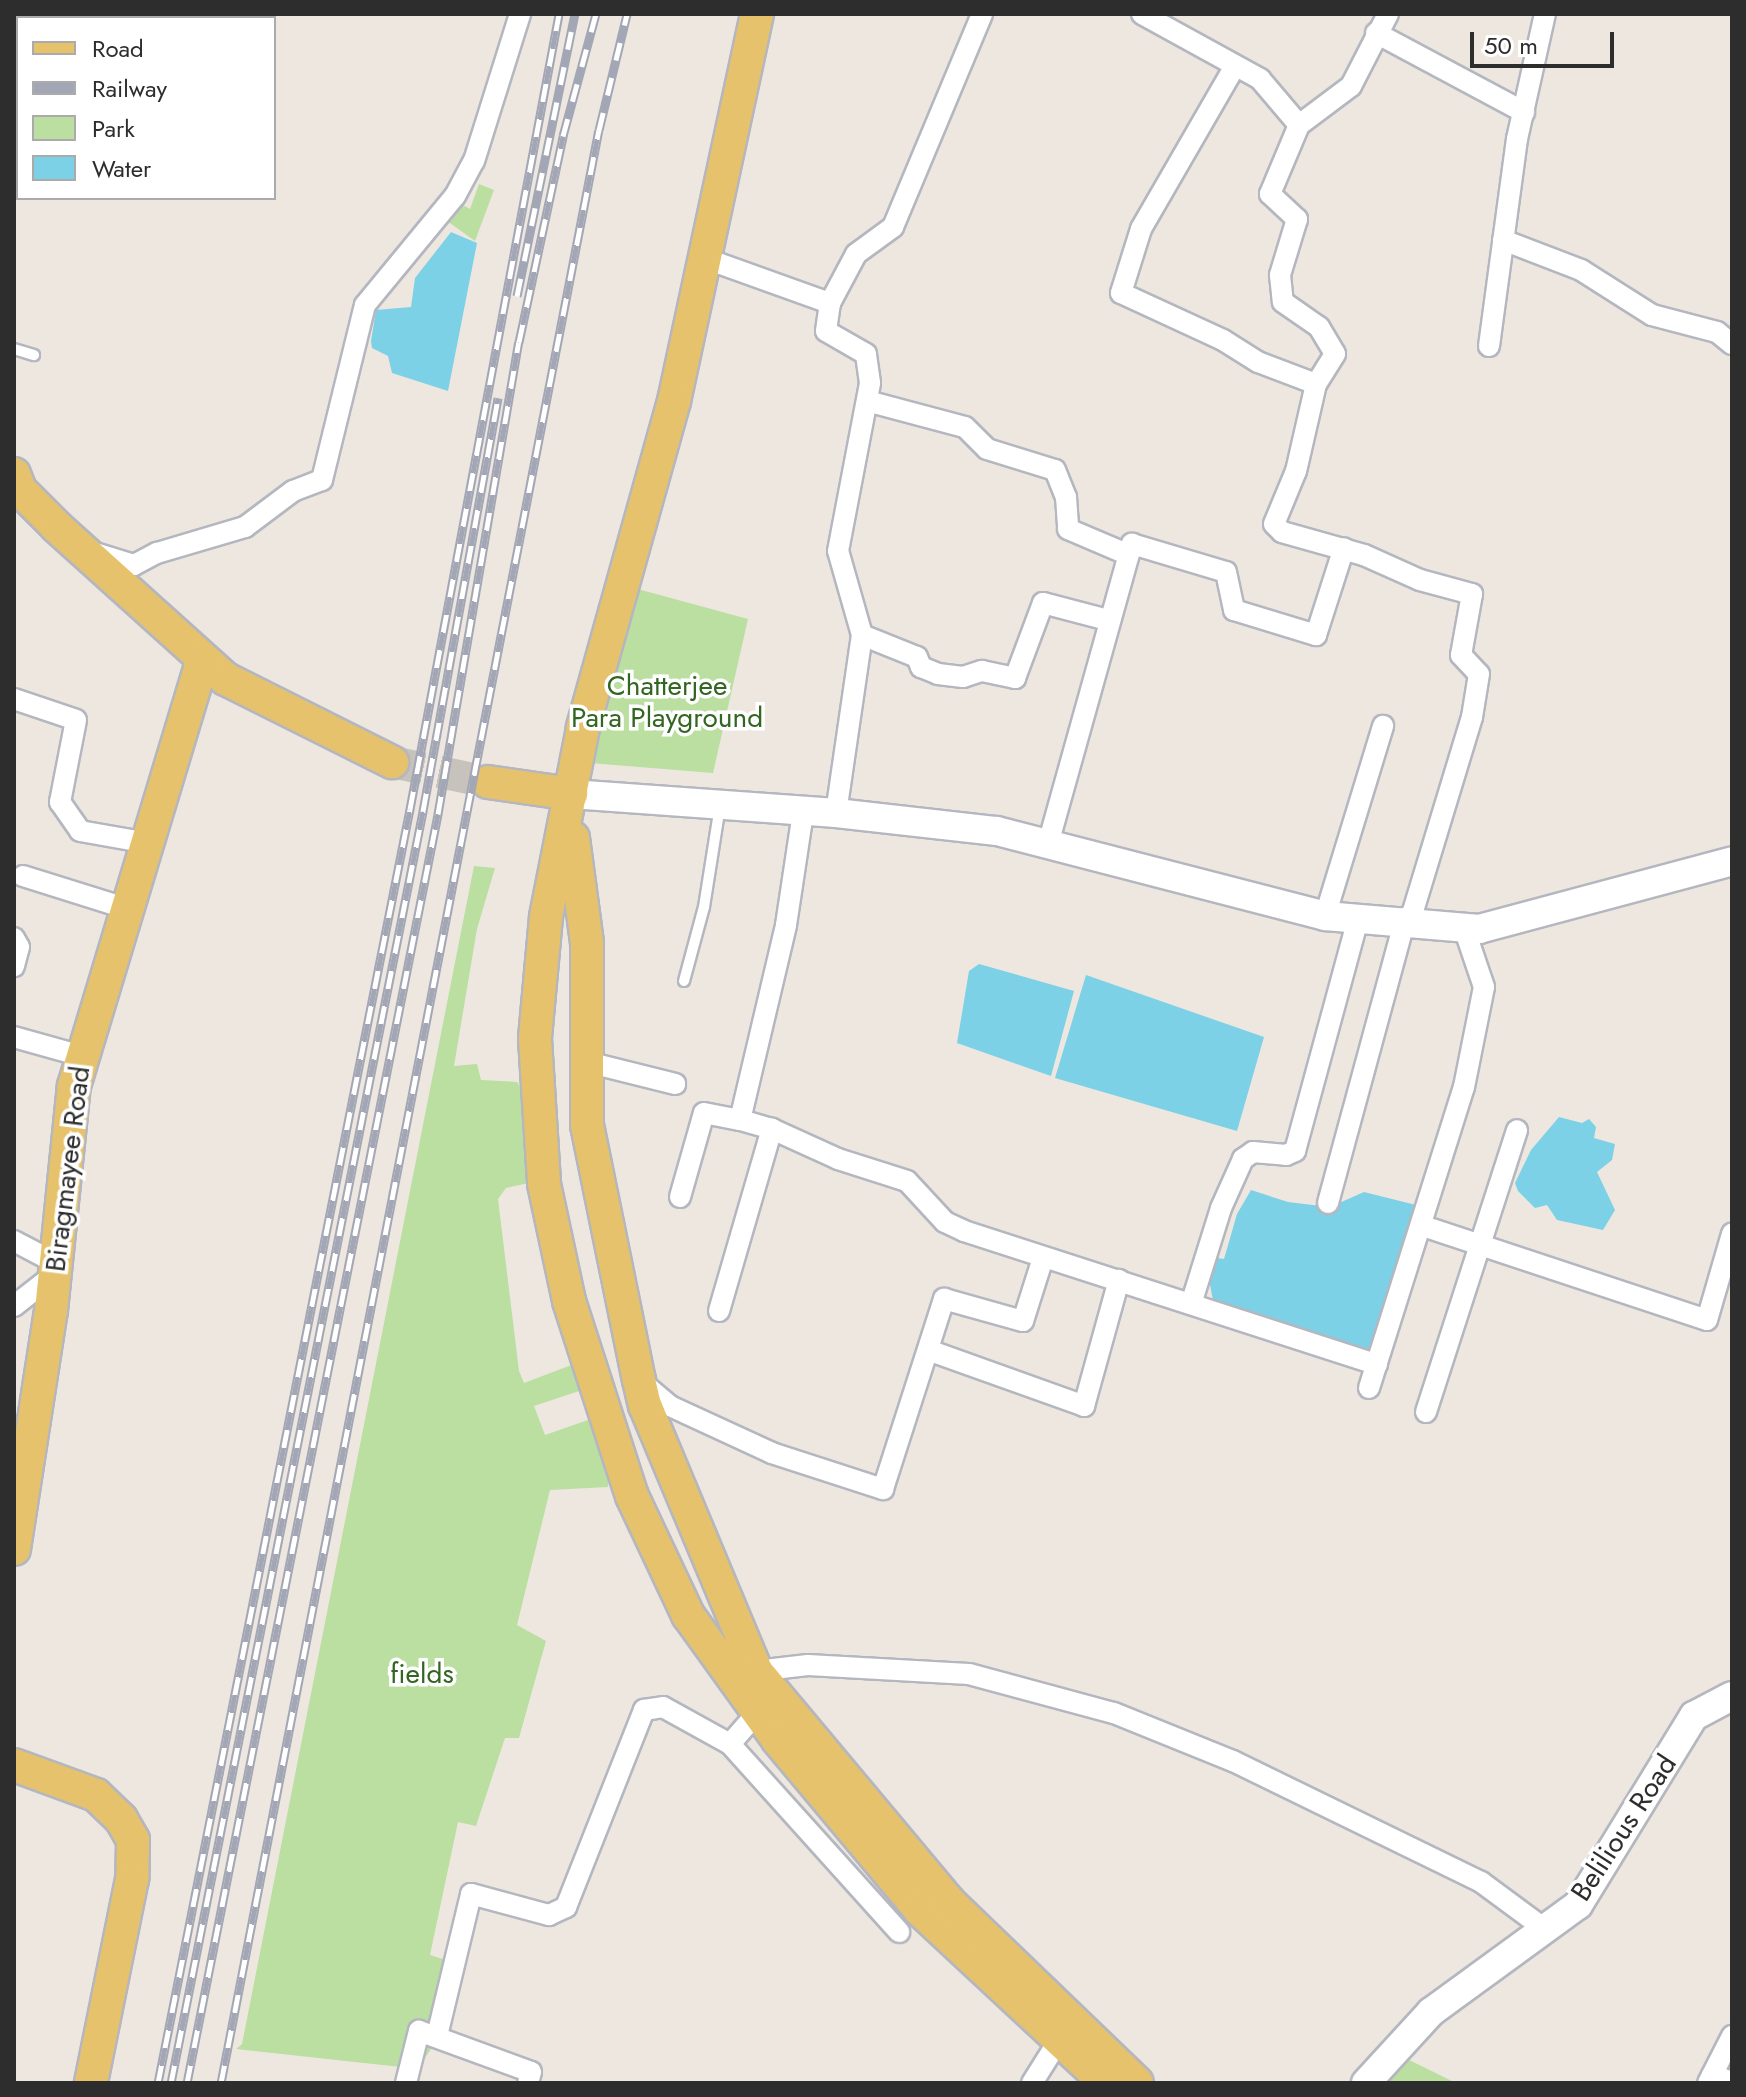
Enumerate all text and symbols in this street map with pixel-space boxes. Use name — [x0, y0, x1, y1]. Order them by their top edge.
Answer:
legend — [16, 16, 276, 200]
scale bar — [1474, 16, 1618, 66]
text: 50 m — [1484, 28, 1538, 63]
text: Road — [92, 31, 144, 66]
text: Railway — [92, 71, 167, 106]
text: Park — [92, 111, 135, 146]
text: Water — [92, 151, 151, 186]
park label: Chatterjee Para Playground — [571, 669, 763, 735]
street label: Biragmayee Road — [39, 1064, 97, 1274]
park label: fields — [390, 1657, 454, 1691]
street label: Belilious Road — [1564, 1749, 1684, 1907]

